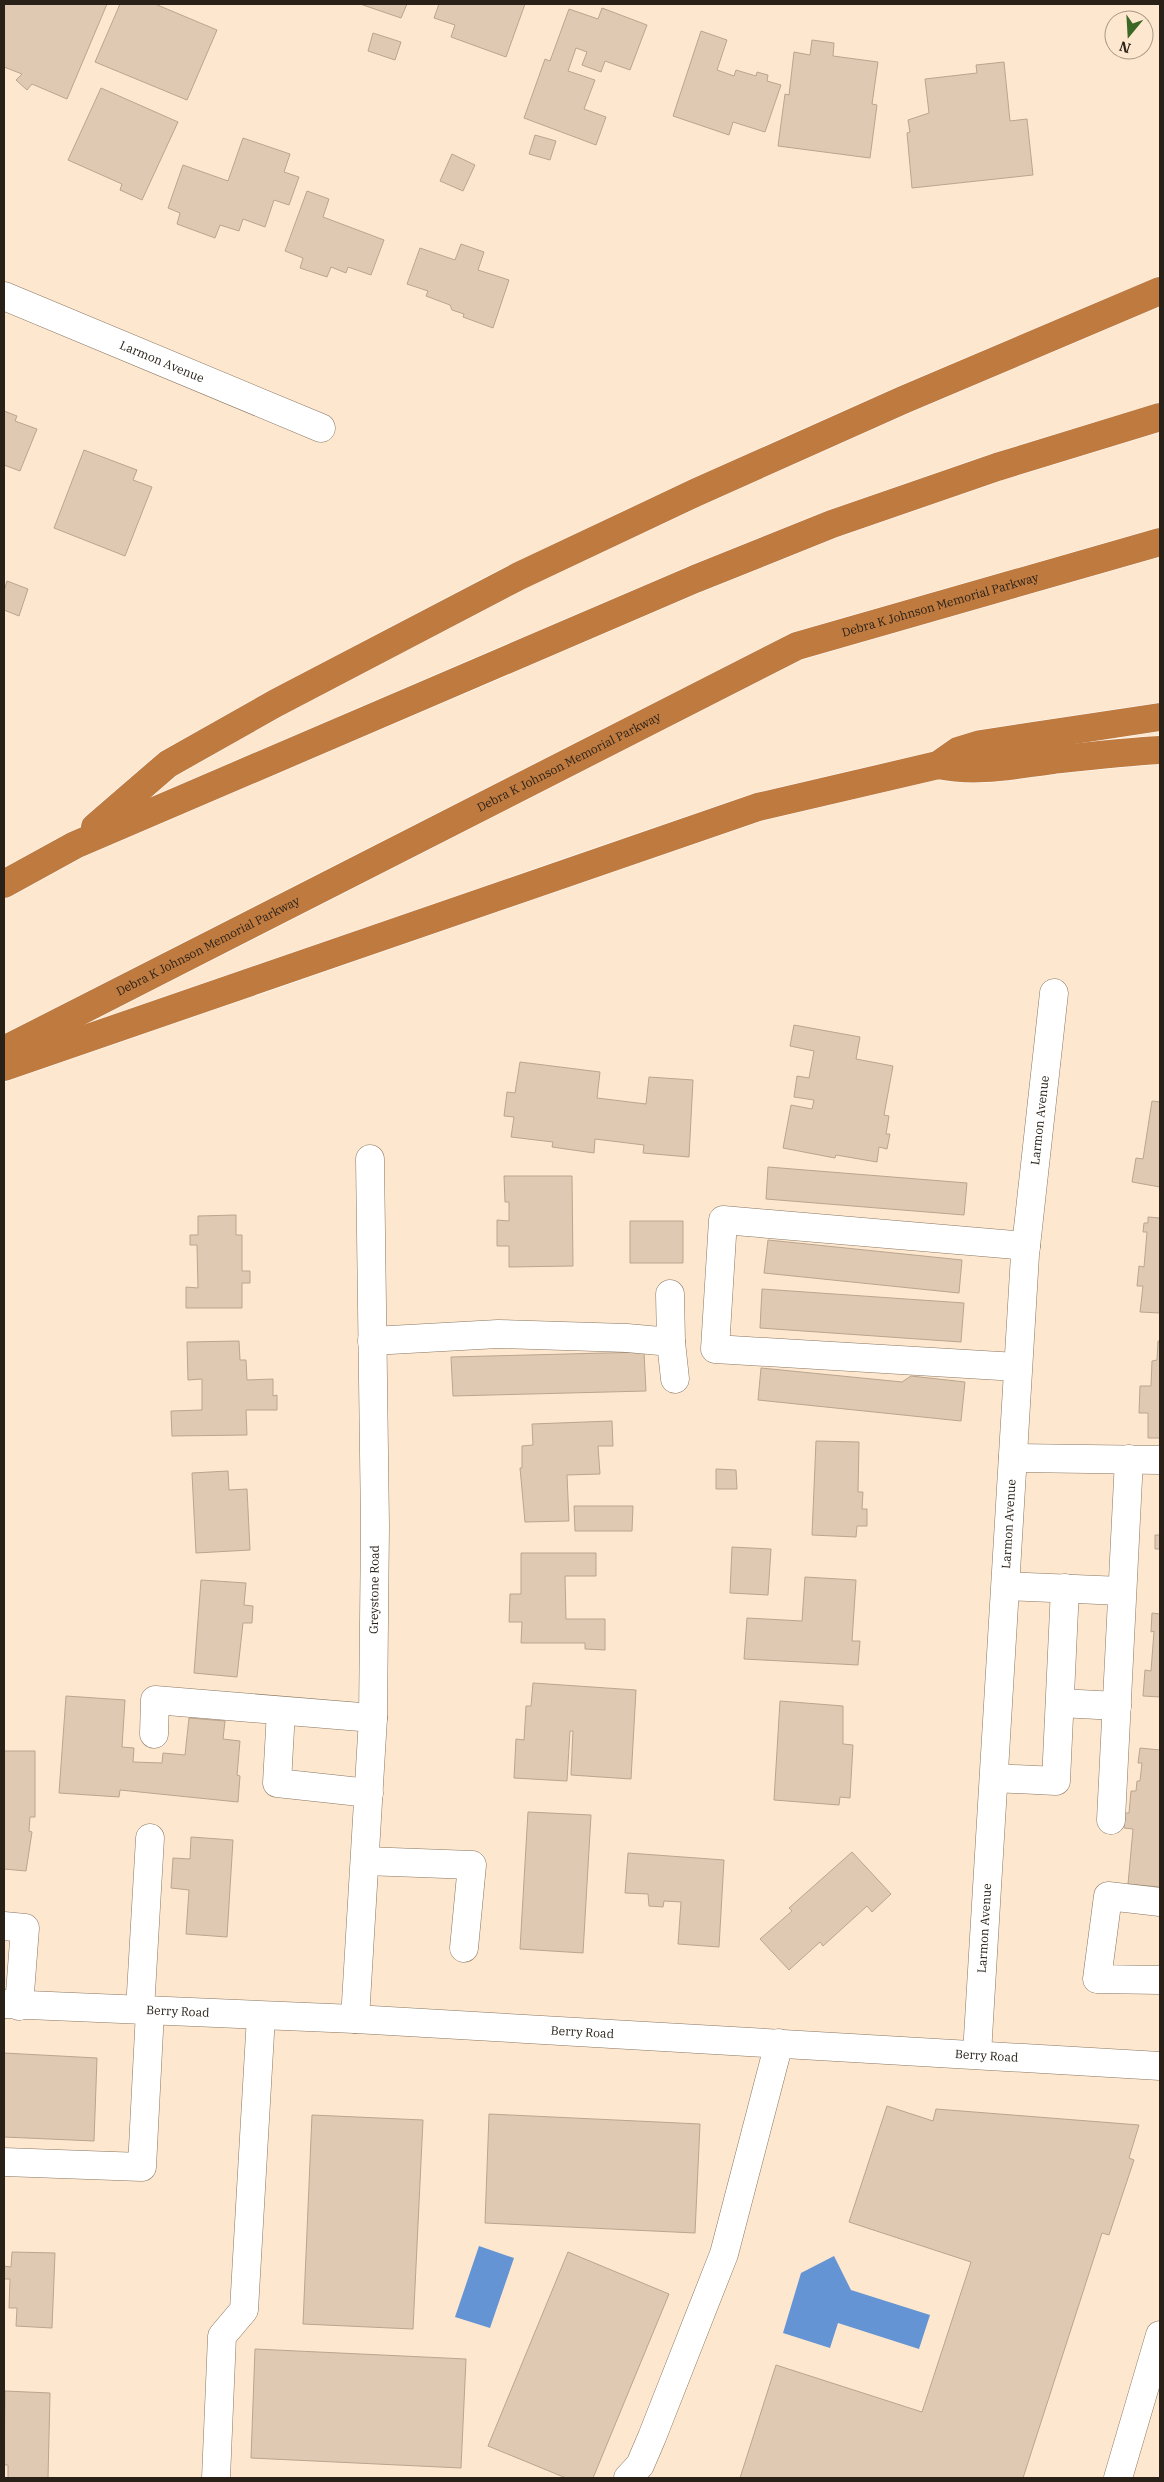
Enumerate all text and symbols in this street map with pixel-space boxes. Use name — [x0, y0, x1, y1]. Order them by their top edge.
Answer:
north arrow — [1104, 10, 1154, 60]
text: N — [1117, 37, 1133, 58]
street label: Larmon Avenue — [118, 337, 206, 385]
street label: Debra K Johnson Memorial Parkway — [840, 569, 1041, 640]
street label: Debra K Johnson Memorial Parkway — [474, 708, 664, 815]
street label: Debra K Johnson Memorial Parkway — [114, 892, 303, 999]
street label: Larmon Avenue — [1027, 1075, 1052, 1166]
street label: Larmon Avenue — [998, 1479, 1019, 1569]
street label: Greystone Road — [366, 1545, 382, 1634]
street label: Larmon Avenue — [974, 1883, 994, 1974]
street label: Berry Road — [146, 2002, 210, 2020]
street label: Berry Road — [550, 2022, 614, 2041]
street label: Berry Road — [955, 2046, 1019, 2065]

